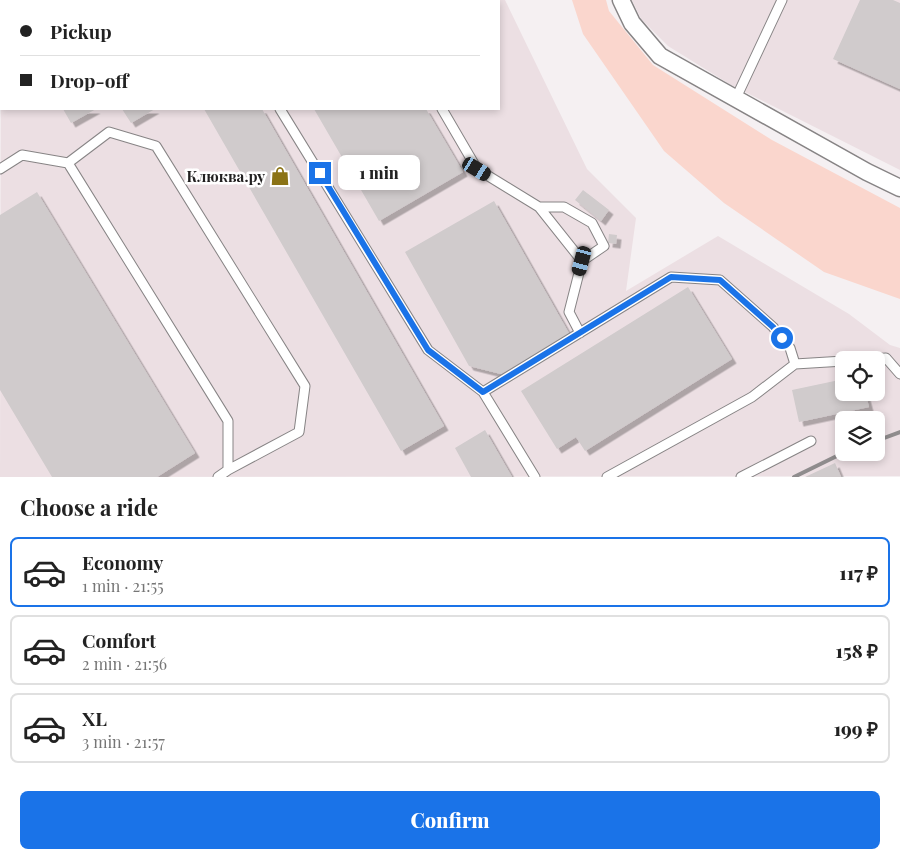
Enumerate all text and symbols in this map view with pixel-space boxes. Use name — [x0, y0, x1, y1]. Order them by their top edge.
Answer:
text: Pickup — [50, 18, 112, 44]
text: Drop-off — [50, 67, 128, 93]
car — [460, 155, 493, 183]
callout: 1 min — [338, 156, 420, 190]
route end — [309, 162, 331, 184]
text: 1 min — [359, 162, 399, 183]
shop icon: Клюква.ру — [269, 165, 291, 187]
place label: Клюква.ру — [186, 166, 265, 186]
car — [570, 245, 593, 277]
route start — [771, 327, 793, 349]
map controls — [835, 351, 885, 461]
button: locate — [835, 351, 885, 401]
button: layers — [835, 411, 885, 461]
text: Choose a ride — [20, 492, 158, 522]
text: Economy — [82, 549, 163, 575]
icon: car — [22, 550, 67, 595]
text: 117 ₽ — [839, 559, 878, 585]
text: 1 min · 21:55 — [82, 575, 164, 596]
text: Comfort — [82, 627, 156, 653]
icon: car — [22, 628, 67, 673]
text: 158 ₽ — [836, 637, 878, 663]
text: 2 min · 21:56 — [82, 653, 167, 674]
text: XL — [82, 705, 107, 731]
icon: car — [22, 706, 67, 751]
text: 199 ₽ — [834, 715, 878, 741]
text: 3 min · 21:57 — [82, 731, 165, 752]
button: Confirm — [20, 791, 880, 849]

